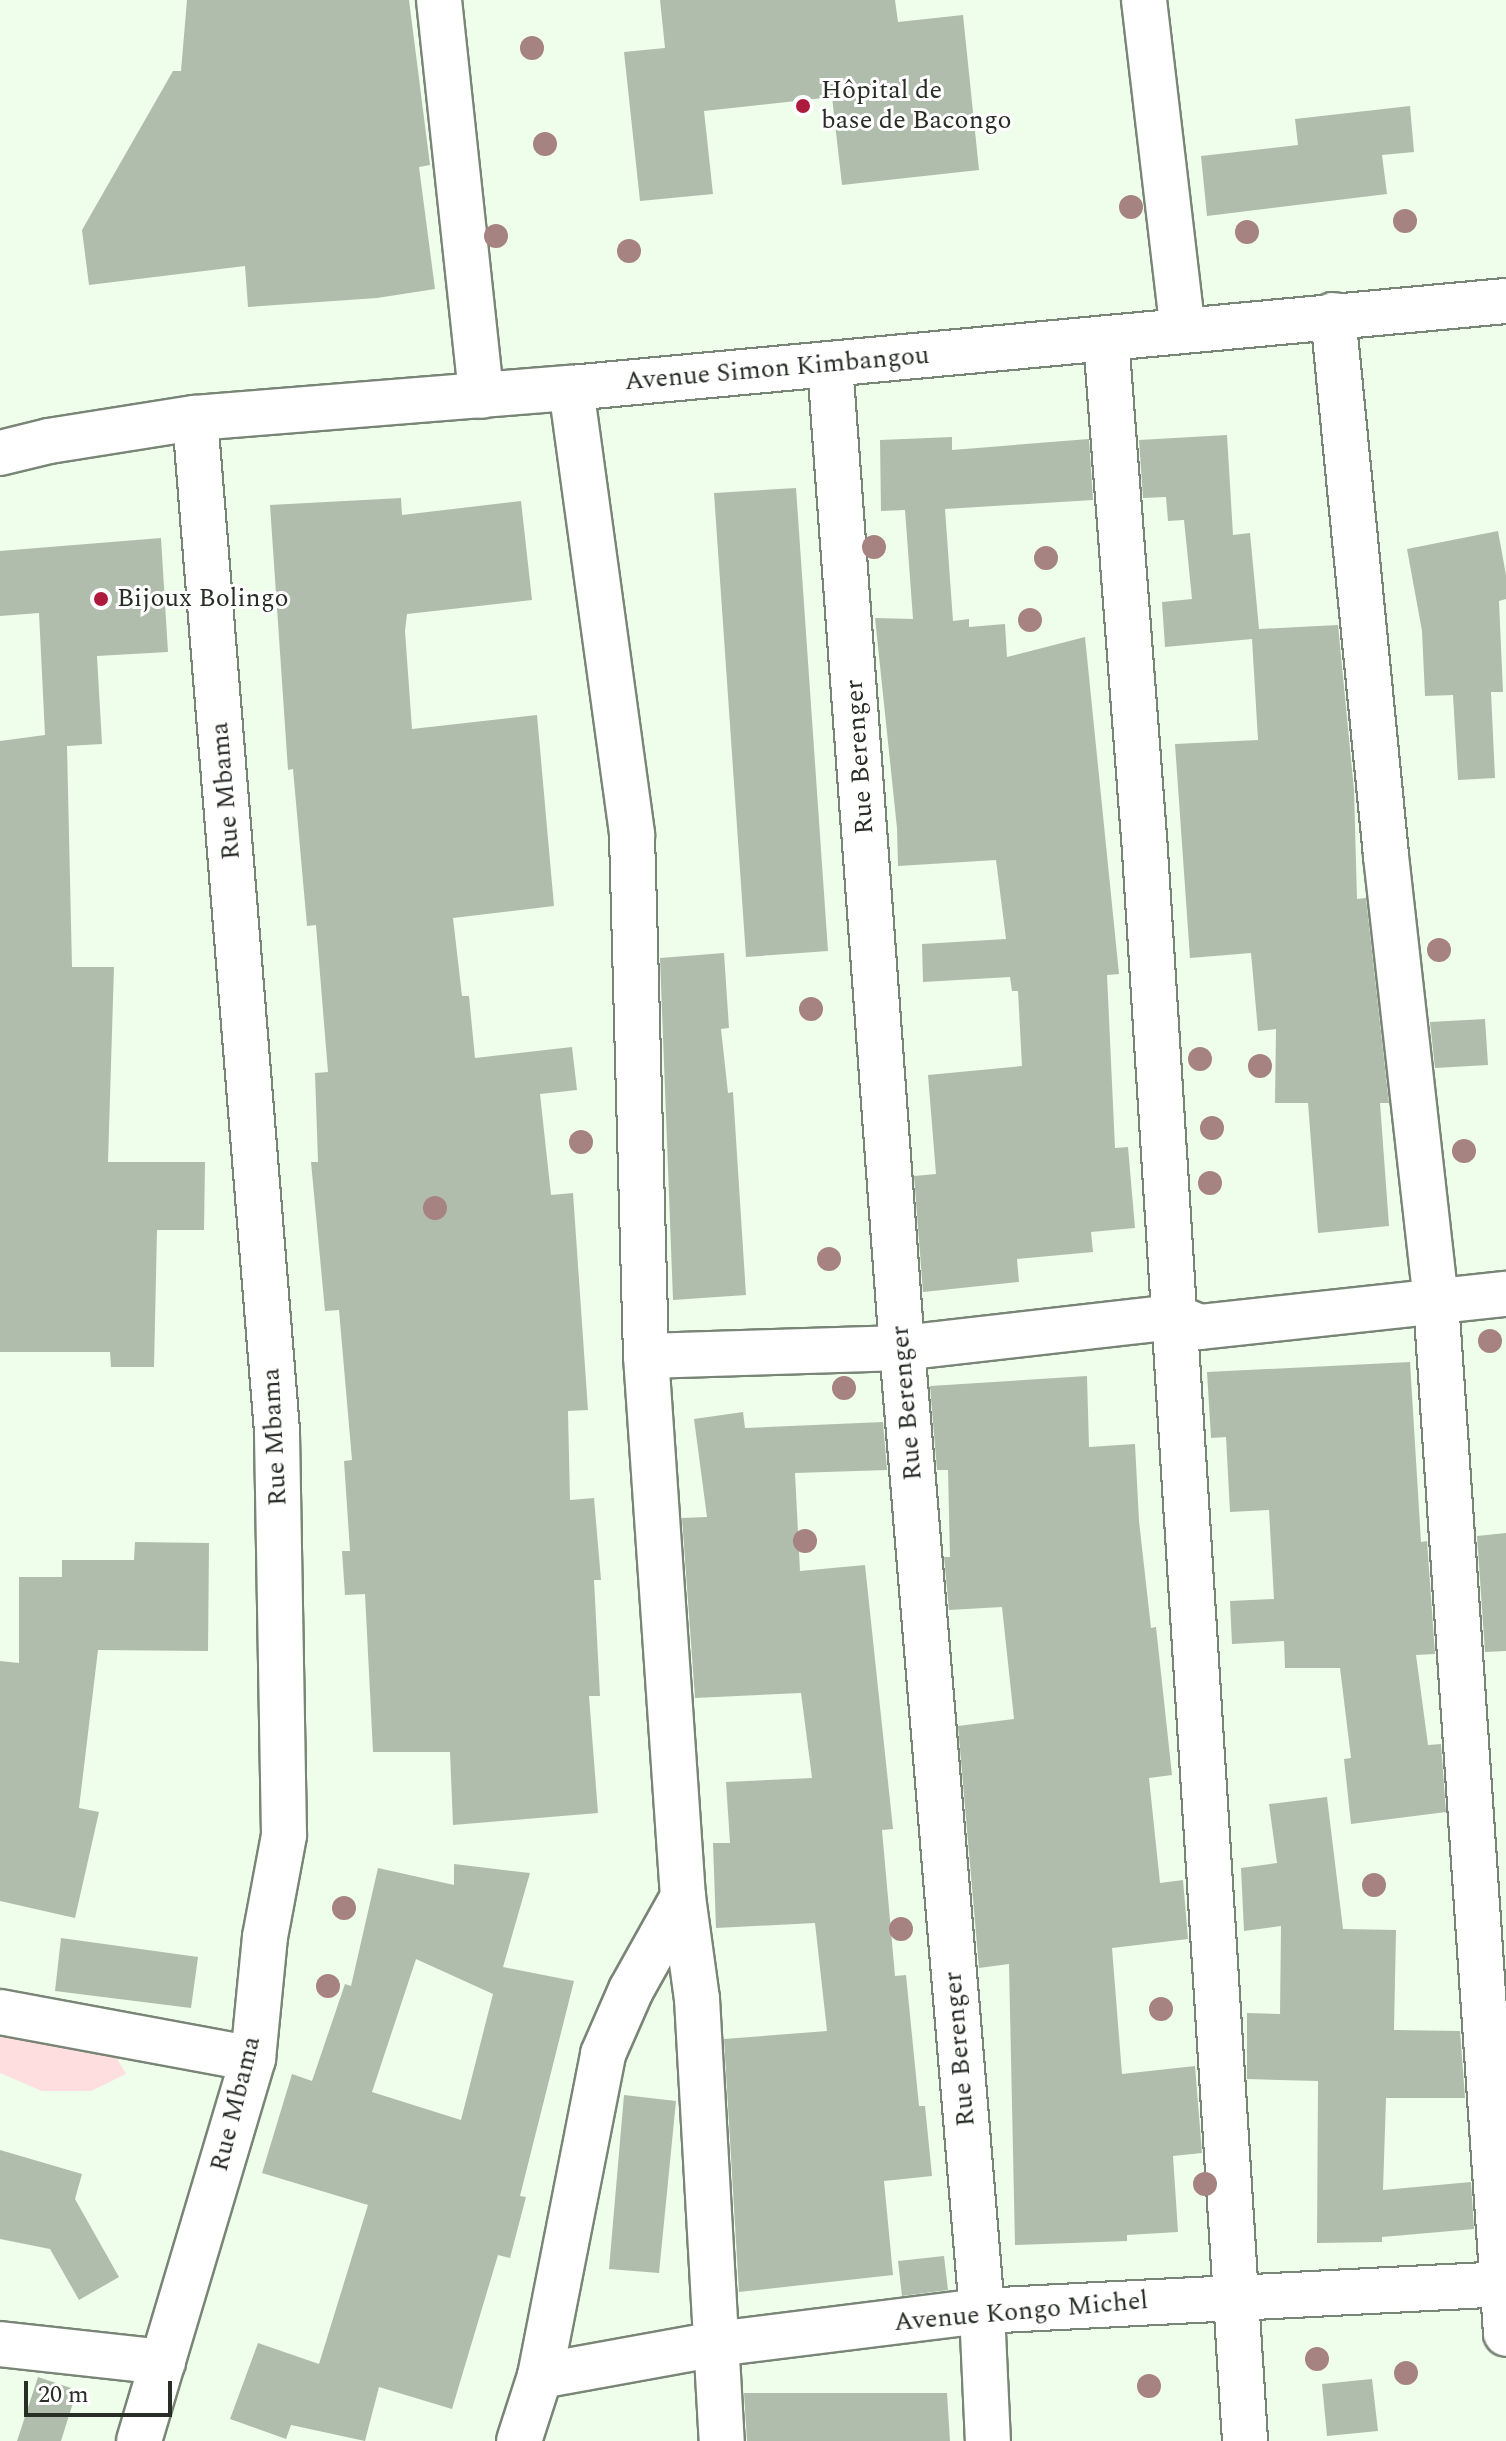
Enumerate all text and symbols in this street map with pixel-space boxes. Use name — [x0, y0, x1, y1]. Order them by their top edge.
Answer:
place label: Hôpital de base de Bacongo — [821, 75, 1012, 136]
marker: Hôpital de base de Bacongo — [792, 95, 814, 117]
street label: Avenue Simon Kimbangou — [623, 340, 931, 398]
place label: Bijoux Bolingo — [117, 583, 289, 615]
marker: Bijoux Bolingo — [92, 590, 110, 608]
street label: Rue Berenger — [839, 678, 881, 836]
street label: Rue Mbama — [204, 721, 248, 861]
street label: Rue Berenger — [885, 1324, 929, 1482]
street label: Rue Mbama — [256, 1367, 294, 1507]
street label: Rue Berenger — [938, 1970, 982, 2128]
street label: Rue Mbama — [204, 2033, 268, 2175]
street label: Avenue Kongo Michel — [893, 2285, 1149, 2339]
scale bar — [28, 2365, 176, 2415]
text: 20 m — [38, 2377, 89, 2413]

